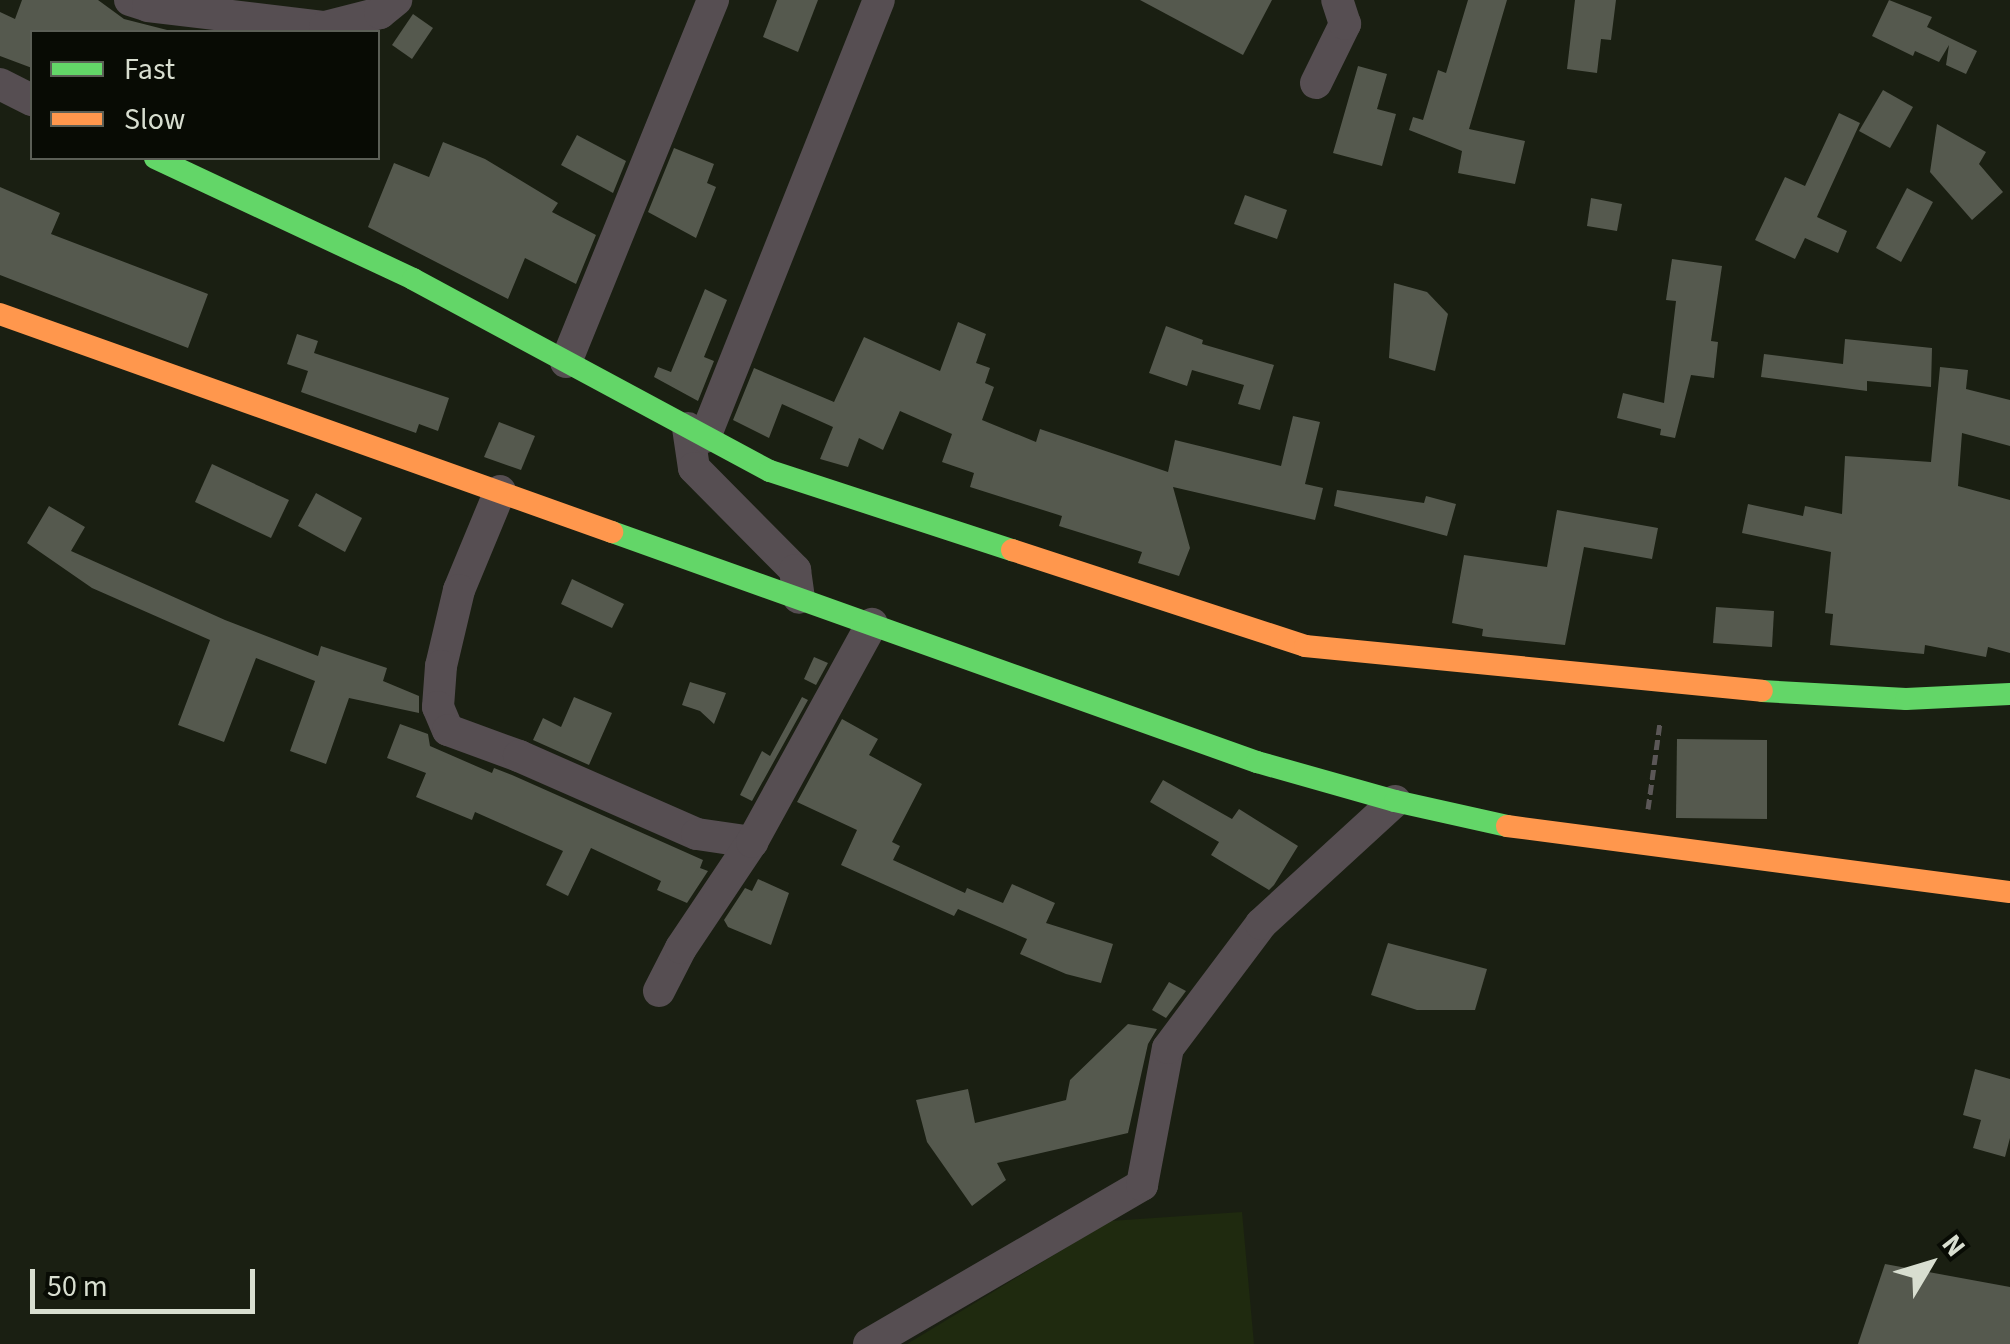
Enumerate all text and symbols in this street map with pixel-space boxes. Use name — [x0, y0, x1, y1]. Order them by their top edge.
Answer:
legend — [30, 30, 380, 160]
text: Fast — [124, 48, 175, 91]
text: Slow — [124, 98, 185, 141]
north arrow — [1880, 1214, 1980, 1314]
text: N — [1932, 1226, 1975, 1265]
scale bar — [35, 1249, 260, 1311]
text: 50 m — [47, 1265, 108, 1308]

